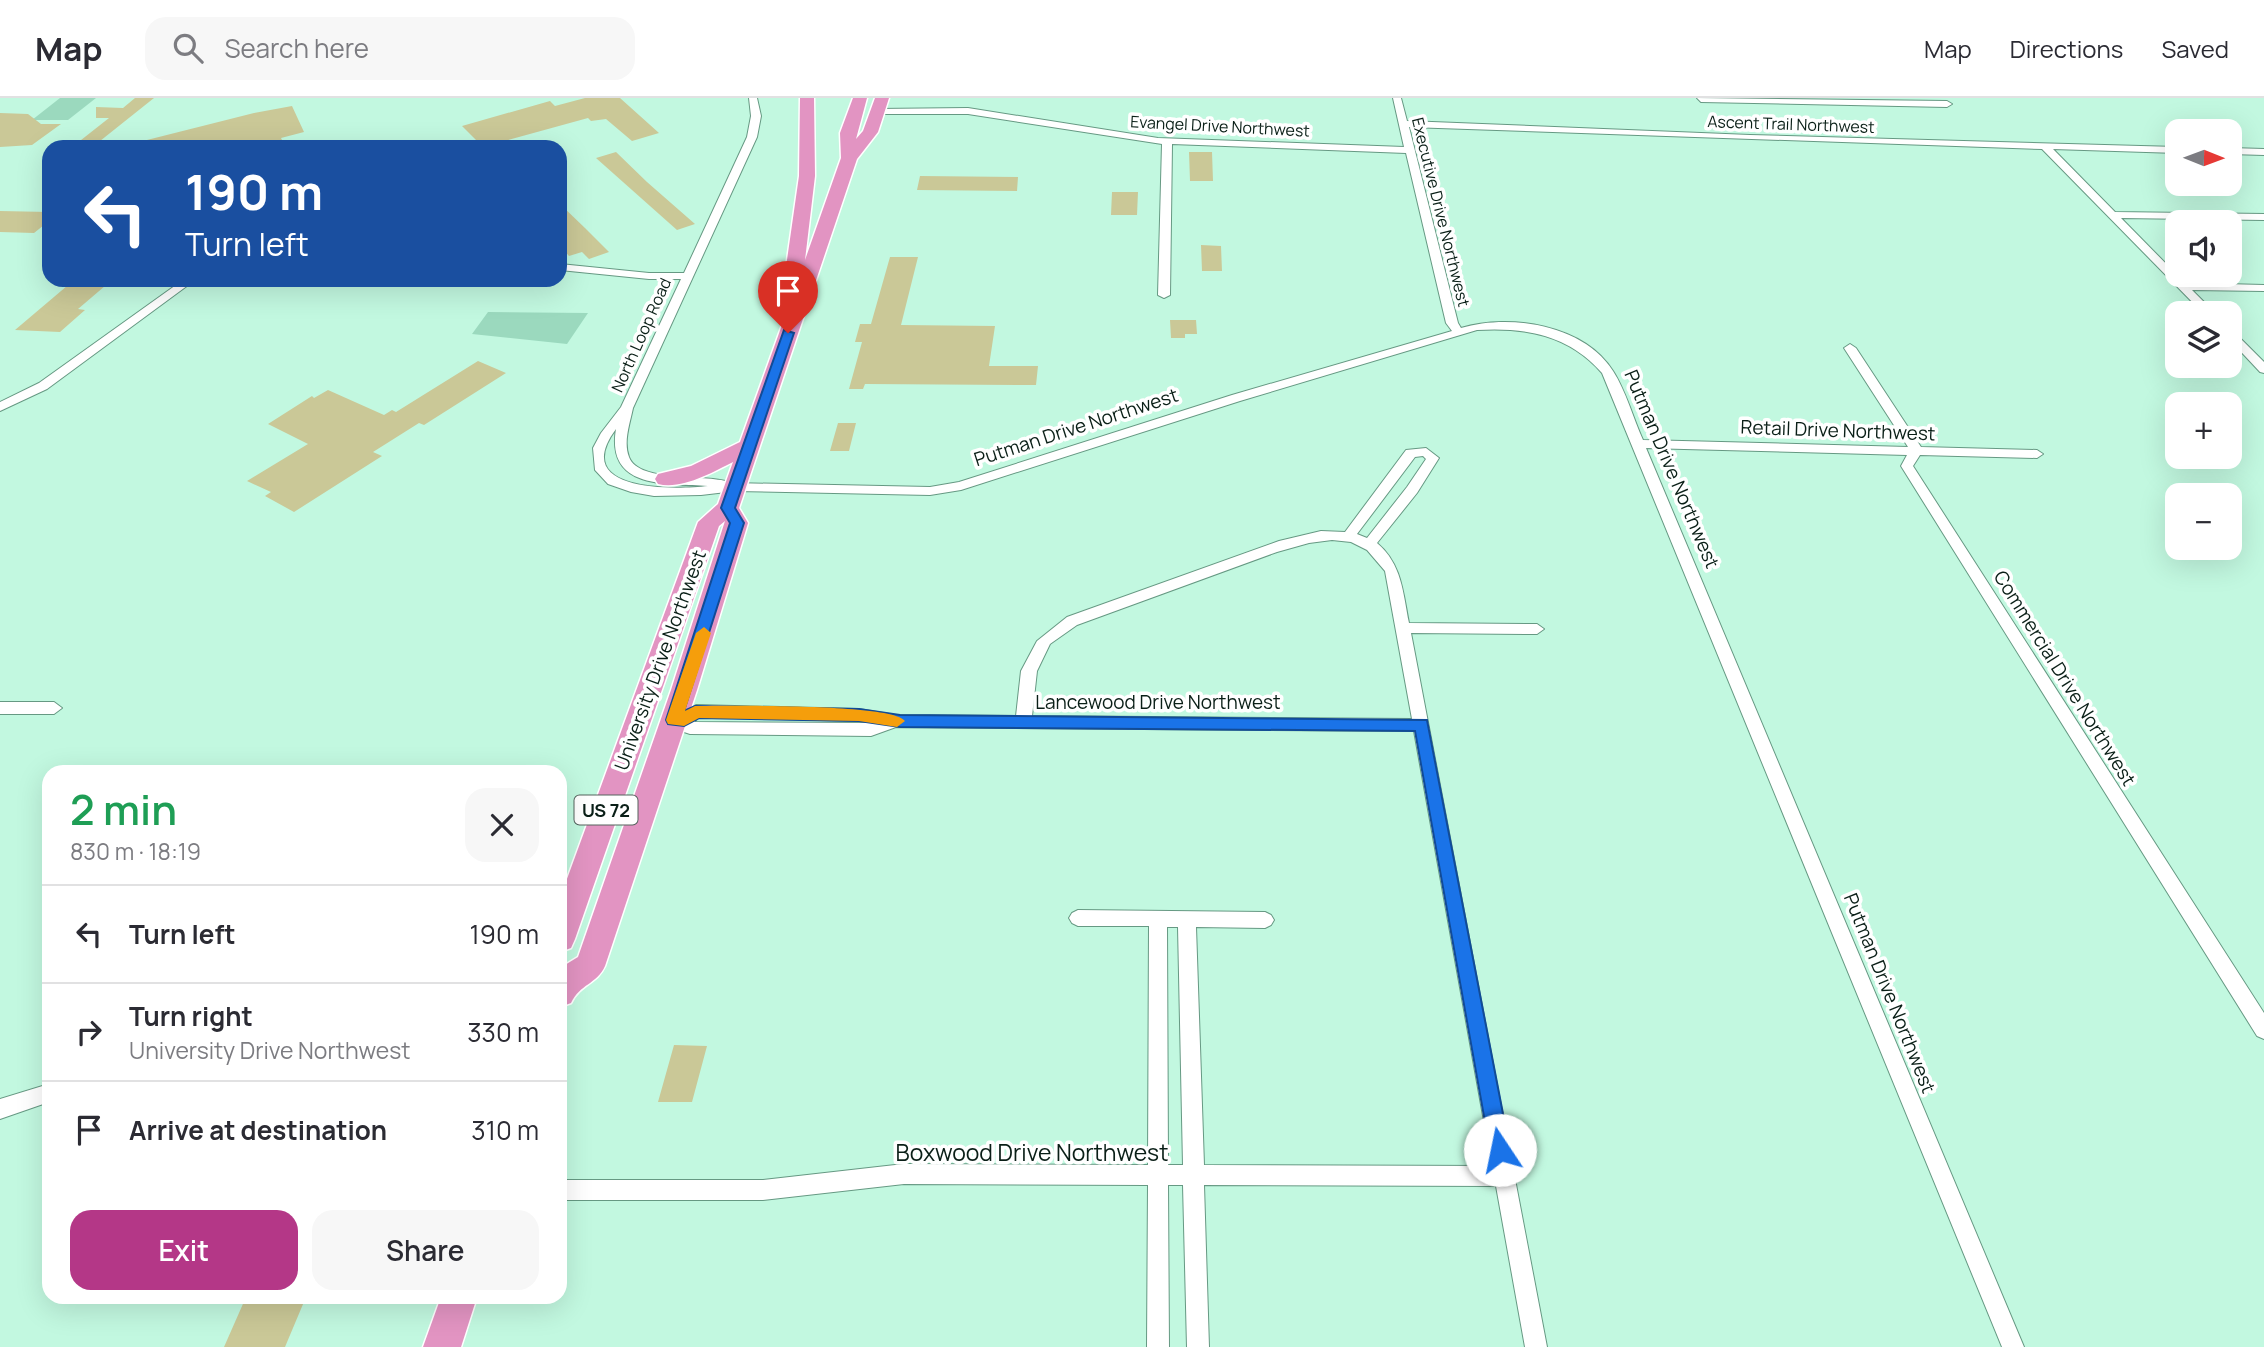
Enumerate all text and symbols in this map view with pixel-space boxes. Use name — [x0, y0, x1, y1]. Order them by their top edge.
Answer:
search box — [145, 17, 635, 80]
text: Map — [35, 26, 103, 71]
icon: search — [169, 29, 207, 67]
text: Search here — [225, 30, 369, 66]
text: Map — [1924, 32, 1972, 65]
text: Directions — [2010, 32, 2123, 65]
text: Saved — [2161, 32, 2229, 65]
street label: Evangel Drive Northwest — [1130, 110, 1310, 142]
street label: Ascent Trail Northwest — [1707, 110, 1875, 138]
street label: Executive Drive Northwest — [1407, 115, 1475, 309]
north arrow — [2165, 119, 2242, 196]
map controls — [2165, 119, 2242, 560]
text: 190 m — [185, 158, 323, 225]
icon: left — [70, 168, 161, 259]
button: sound — [2165, 210, 2242, 287]
text: Turn left — [185, 222, 309, 266]
pin — [758, 261, 818, 333]
icon: arrive — [769, 272, 807, 310]
street label: North Loop Road — [606, 274, 676, 396]
button: layers — [2165, 301, 2242, 378]
street label: Putman Drive Northwest — [1618, 366, 1726, 572]
street label: Putman Drive Northwest — [971, 382, 1181, 472]
button: + — [2165, 392, 2242, 469]
street label: Retail Drive Northwest — [1740, 414, 1936, 446]
button: − — [2165, 483, 2242, 560]
street label: University Drive Northwest — [608, 546, 712, 774]
street label: Commercial Drive Northwest — [1988, 565, 2142, 791]
street label: Lancewood Drive Northwest — [1035, 689, 1281, 715]
text: 2 min — [70, 780, 177, 838]
button: close — [465, 788, 539, 862]
road number: US 72 — [574, 796, 638, 824]
text: 830 m · 18:19 — [70, 835, 201, 867]
street label: Putman Drive Northwest — [1838, 889, 1942, 1097]
icon: left — [70, 915, 108, 953]
text: Turn left — [129, 916, 236, 952]
text: 190 m — [470, 916, 539, 952]
text: Turn right — [129, 998, 253, 1034]
icon: right — [70, 1013, 108, 1051]
text: 330 m — [467, 1014, 539, 1050]
text: University Drive Northwest — [129, 1034, 411, 1066]
icon: arrive — [70, 1111, 108, 1149]
text: Arrive at destination — [129, 1112, 387, 1148]
text: 310 m — [471, 1112, 539, 1148]
position arrow — [1463, 1113, 1537, 1187]
street label: Boxwood Drive Northwest — [896, 1136, 1168, 1168]
button: Exit — [70, 1210, 298, 1290]
button: Share — [312, 1210, 539, 1290]

